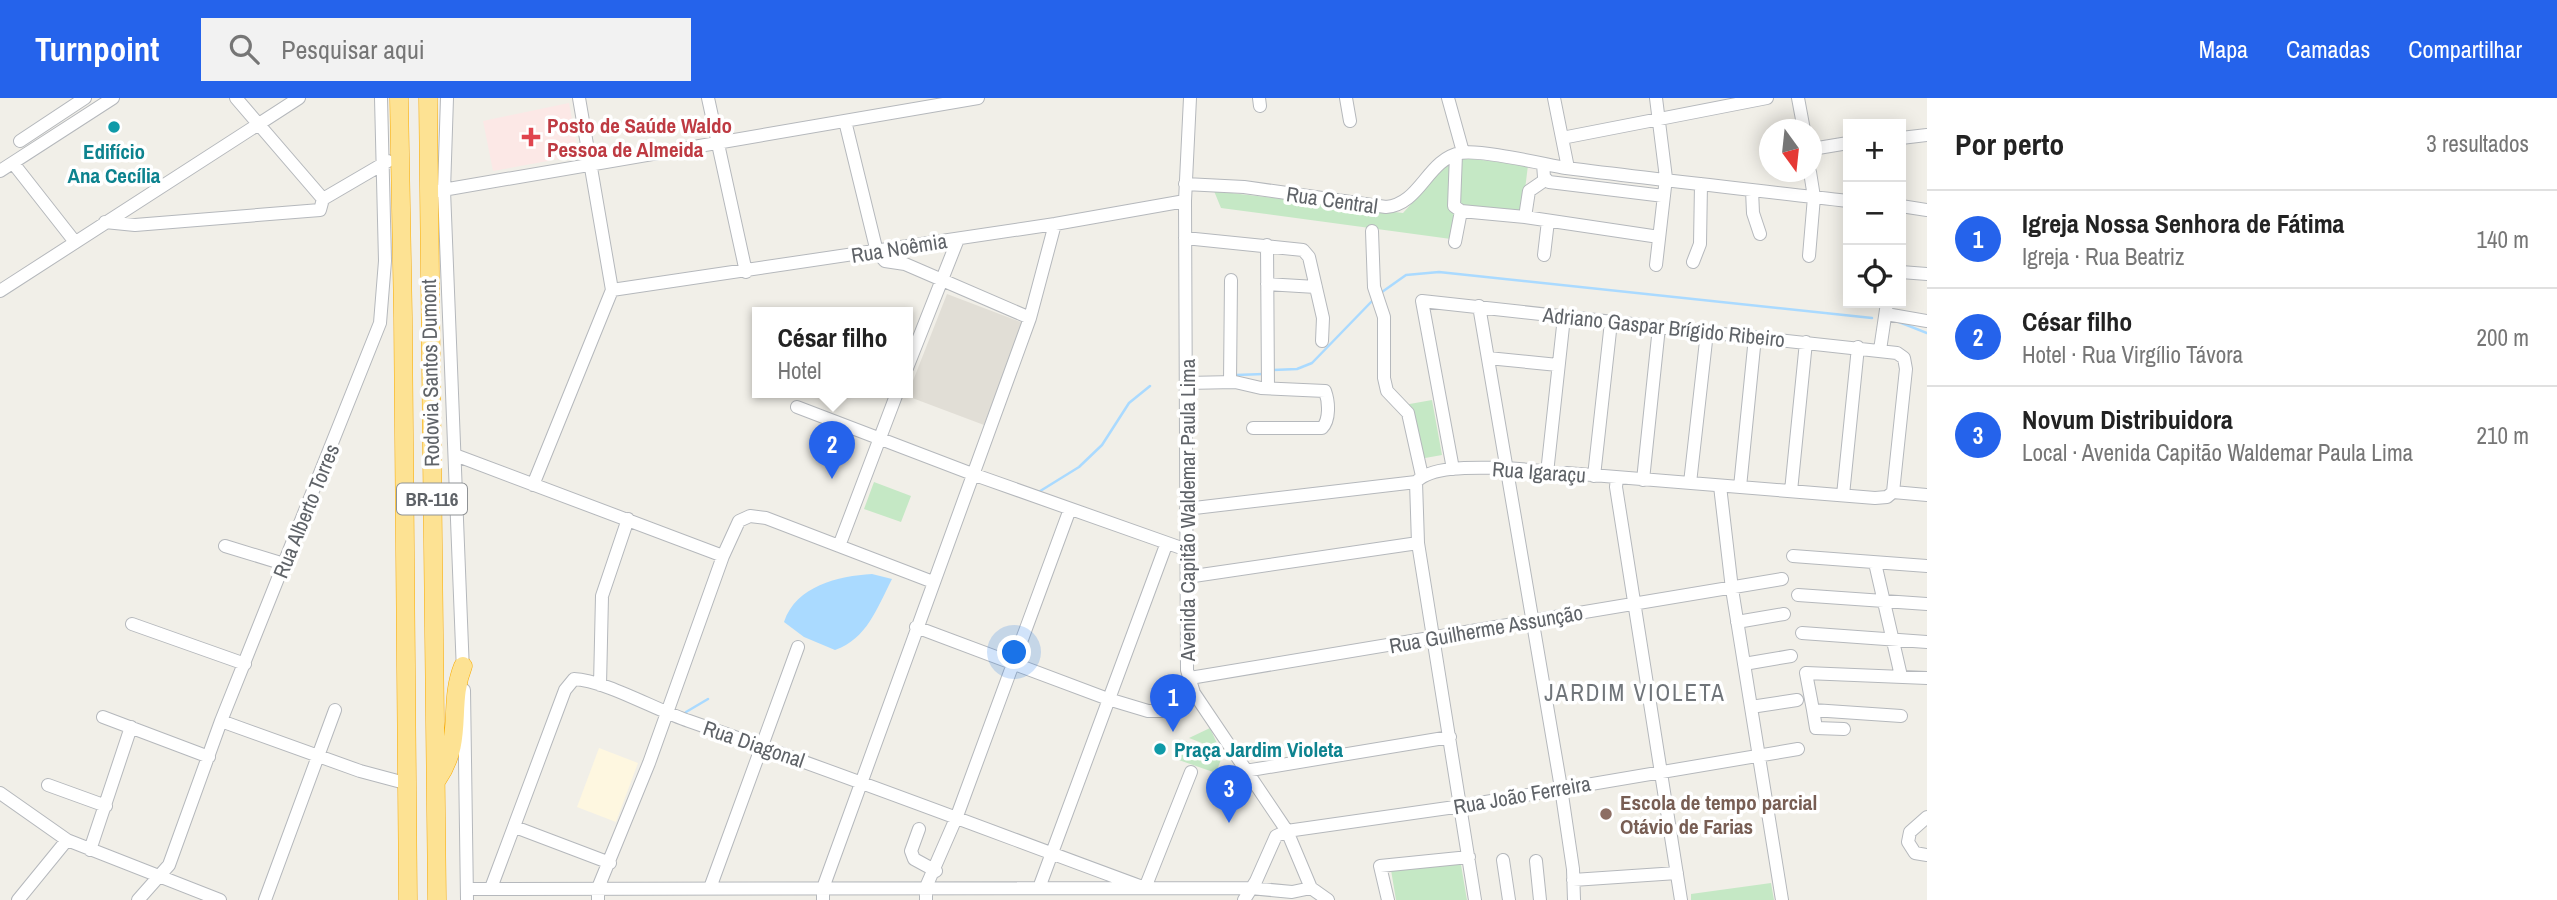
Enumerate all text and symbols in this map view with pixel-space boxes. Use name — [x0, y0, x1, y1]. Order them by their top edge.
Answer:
search box — [201, 18, 691, 81]
text: Turnpoint — [35, 27, 159, 71]
icon: search — [225, 30, 263, 68]
text: Pesquisar aqui — [281, 32, 425, 67]
text: Mapa — [2199, 33, 2248, 65]
text: Camadas — [2286, 33, 2370, 65]
text: Compartilhar — [2408, 33, 2522, 65]
place label: Posto de Saúde Waldo Pessoa de Almeida — [547, 111, 732, 164]
marker: Edifício Ana Cecília — [106, 119, 122, 135]
north arrow — [1759, 119, 1822, 182]
map controls — [1843, 119, 1906, 308]
button: + — [1843, 119, 1906, 182]
text: Por perto — [1955, 124, 2064, 164]
marker: Posto de Saúde Waldo Pessoa de Almeida — [521, 127, 541, 147]
text: 3 resultados — [2426, 128, 2529, 159]
place label: Edifício Ana Cecília — [68, 137, 161, 190]
street label: Rua Central — [1284, 179, 1380, 221]
button: − — [1843, 182, 1906, 245]
text: Igreja Nossa Senhora de Fátima — [2022, 206, 2344, 241]
text: 1 — [1973, 224, 1983, 255]
text: 140 m — [2477, 224, 2529, 255]
street label: Rua Noêmia — [849, 226, 949, 270]
text: Igreja · Rua Beatriz — [2022, 241, 2185, 272]
button: locate — [1843, 245, 1906, 308]
street label: Rodovia Santos Dumont — [414, 279, 446, 467]
street label: Adriano Gaspar Brígido Ribeiro — [1541, 300, 1786, 354]
text: César filho — [2022, 304, 2132, 339]
popup — [752, 307, 913, 398]
text: César filho — [777, 320, 888, 355]
text: 2 — [1973, 322, 1983, 353]
text: 200 m — [2477, 322, 2529, 353]
text: Hotel · Rua Virgílio Távora — [2022, 339, 2243, 370]
text: Hotel — [777, 355, 821, 386]
street label: Avenida Capitão Waldemar Paula Lima — [1173, 358, 1202, 662]
text: Novum Distribuidora — [2022, 402, 2233, 437]
text: 3 — [1973, 420, 1983, 451]
text: 210 m — [2477, 420, 2529, 451]
pin: 2 — [809, 421, 855, 479]
text: Local · Avenida Capitão Waldemar Paula Lima — [2022, 437, 2413, 468]
street label: Rua Alberto Torres — [266, 440, 346, 582]
street label: Rua Igaraçu — [1491, 454, 1587, 490]
road number: BR-116 — [397, 484, 467, 514]
street label: Rua Guilherme Assunção — [1387, 598, 1585, 660]
your location — [997, 635, 1031, 669]
pin: 1 — [1150, 674, 1196, 732]
district label: JARDIM VIOLETA — [1544, 677, 1726, 708]
street label: Rua Diagonal — [699, 713, 809, 775]
place label: Praça Jardim Violeta — [1174, 735, 1344, 764]
marker: Praça Jardim Violeta — [1152, 741, 1168, 757]
pin: 3 — [1206, 765, 1252, 823]
street label: Rua João Ferreira — [1451, 769, 1593, 821]
place label: Escola de tempo parcial Otávio de Farias — [1620, 788, 1817, 841]
marker: Escola de tempo parcial Otávio de Farias — [1598, 806, 1614, 822]

